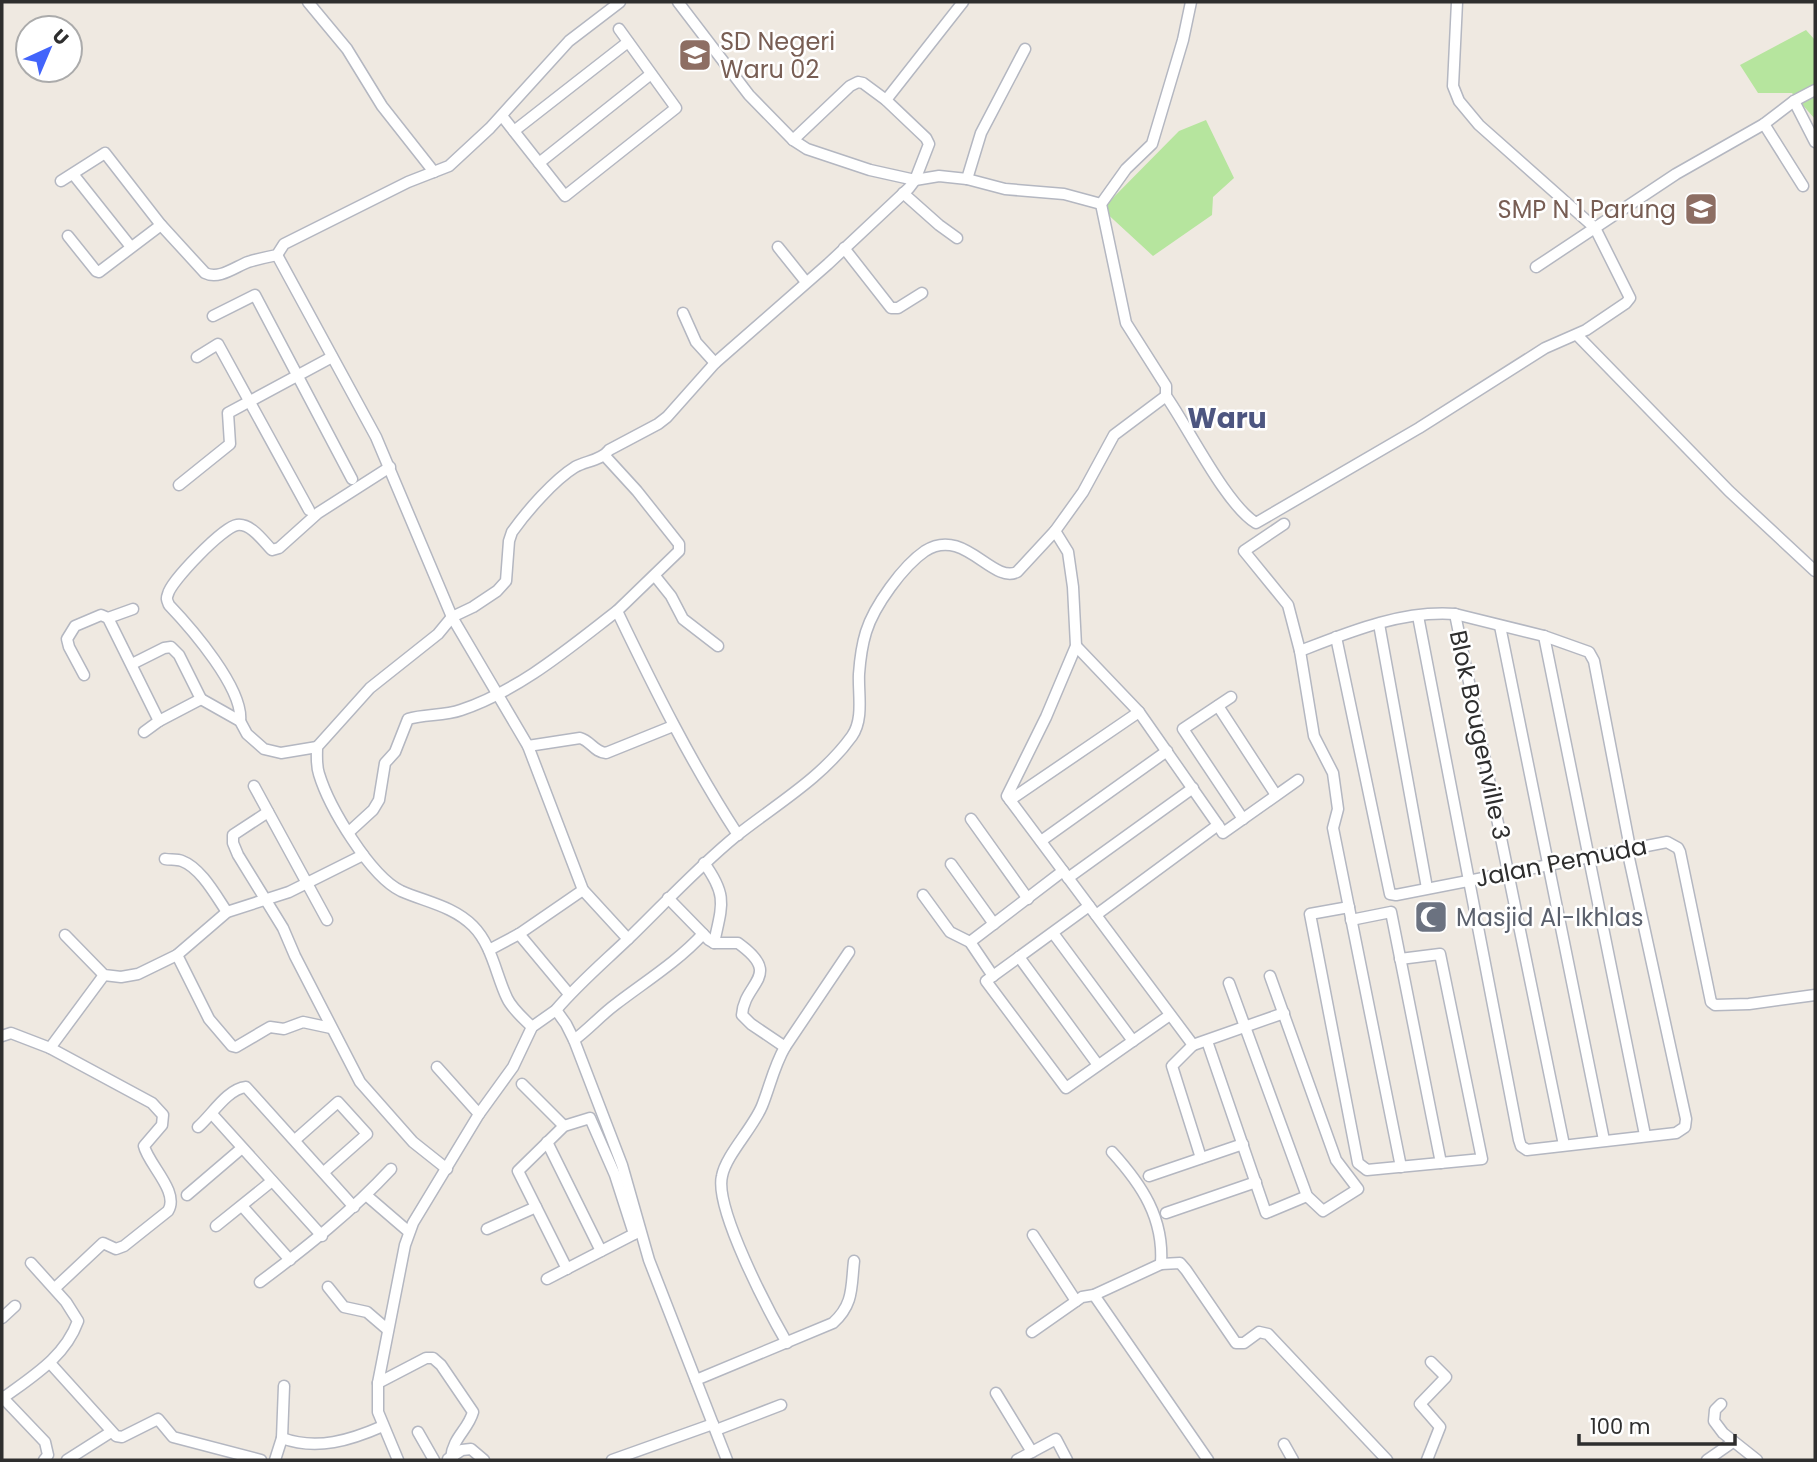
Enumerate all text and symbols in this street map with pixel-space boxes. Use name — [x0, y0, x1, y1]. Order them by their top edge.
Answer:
north arrow — [14, 14, 84, 84]
text: U — [46, 23, 75, 51]
place label: SD Negeri Waru 02 — [720, 25, 835, 86]
school or university icon: SD Negeri Waru 02 — [676, 36, 714, 74]
school or university icon: SMP N 1 Parung — [1682, 190, 1720, 228]
place label: SMP N 1 Parung — [1498, 193, 1676, 226]
district label: Waru — [1187, 399, 1267, 438]
street label: Blok Bougenville 3 — [1442, 627, 1518, 843]
street label: Jalan Pemuda — [1472, 829, 1650, 895]
mosque icon: Masjid Al-Ikhlas — [1412, 898, 1450, 936]
place label: Masjid Al-Ikhlas — [1456, 901, 1644, 934]
scale bar — [1579, 1402, 1735, 1446]
text: 100 m — [1590, 1412, 1650, 1441]

